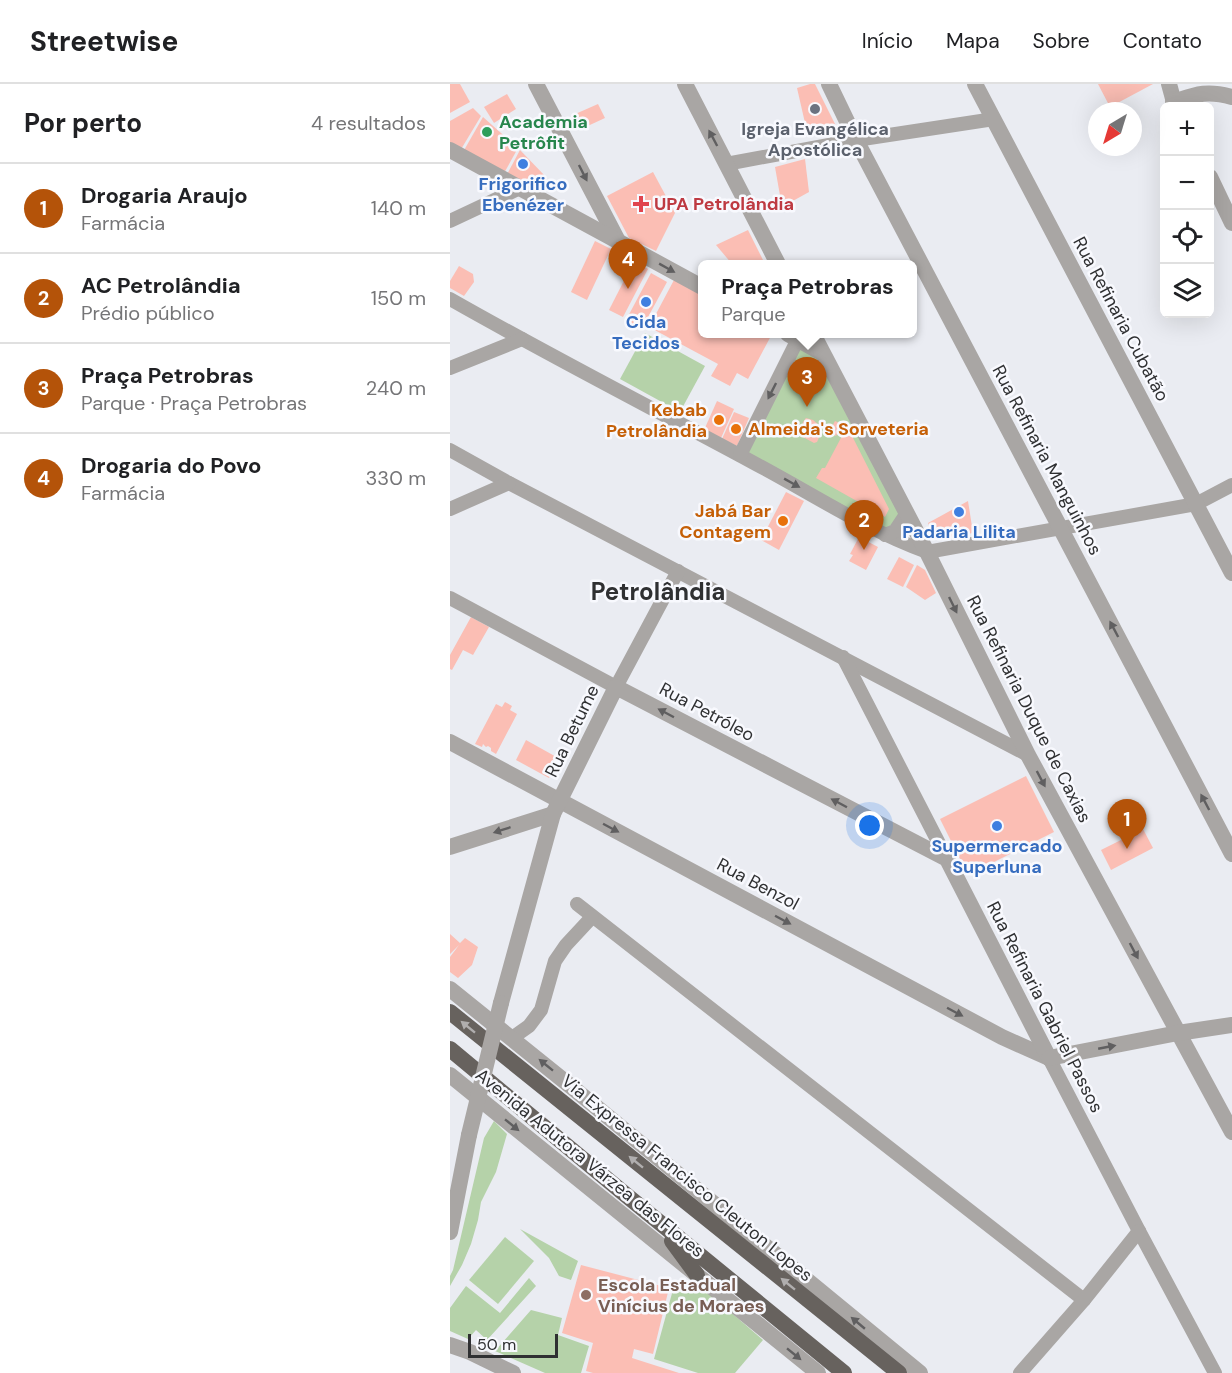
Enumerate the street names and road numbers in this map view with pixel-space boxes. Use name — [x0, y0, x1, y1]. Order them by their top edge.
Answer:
street label: Rua Refinaria Cubatão — [1067, 232, 1175, 406]
street label: Rua Refinaria Manguinhos — [987, 361, 1107, 559]
street label: Rua Refinaria Duque de Caxias — [961, 591, 1097, 827]
street label: Rua Petróleo — [655, 677, 759, 747]
street label: Rua Betume — [539, 681, 605, 781]
street label: Rua Benzol — [713, 852, 803, 916]
street label: Rua Refinaria Gabriel Passos — [981, 897, 1109, 1117]
street label: Avenida Adutora Várzea das Flores — [471, 1063, 709, 1263]
street label: Via Expressa Francisco Cleuton Lopes — [556, 1069, 818, 1287]

